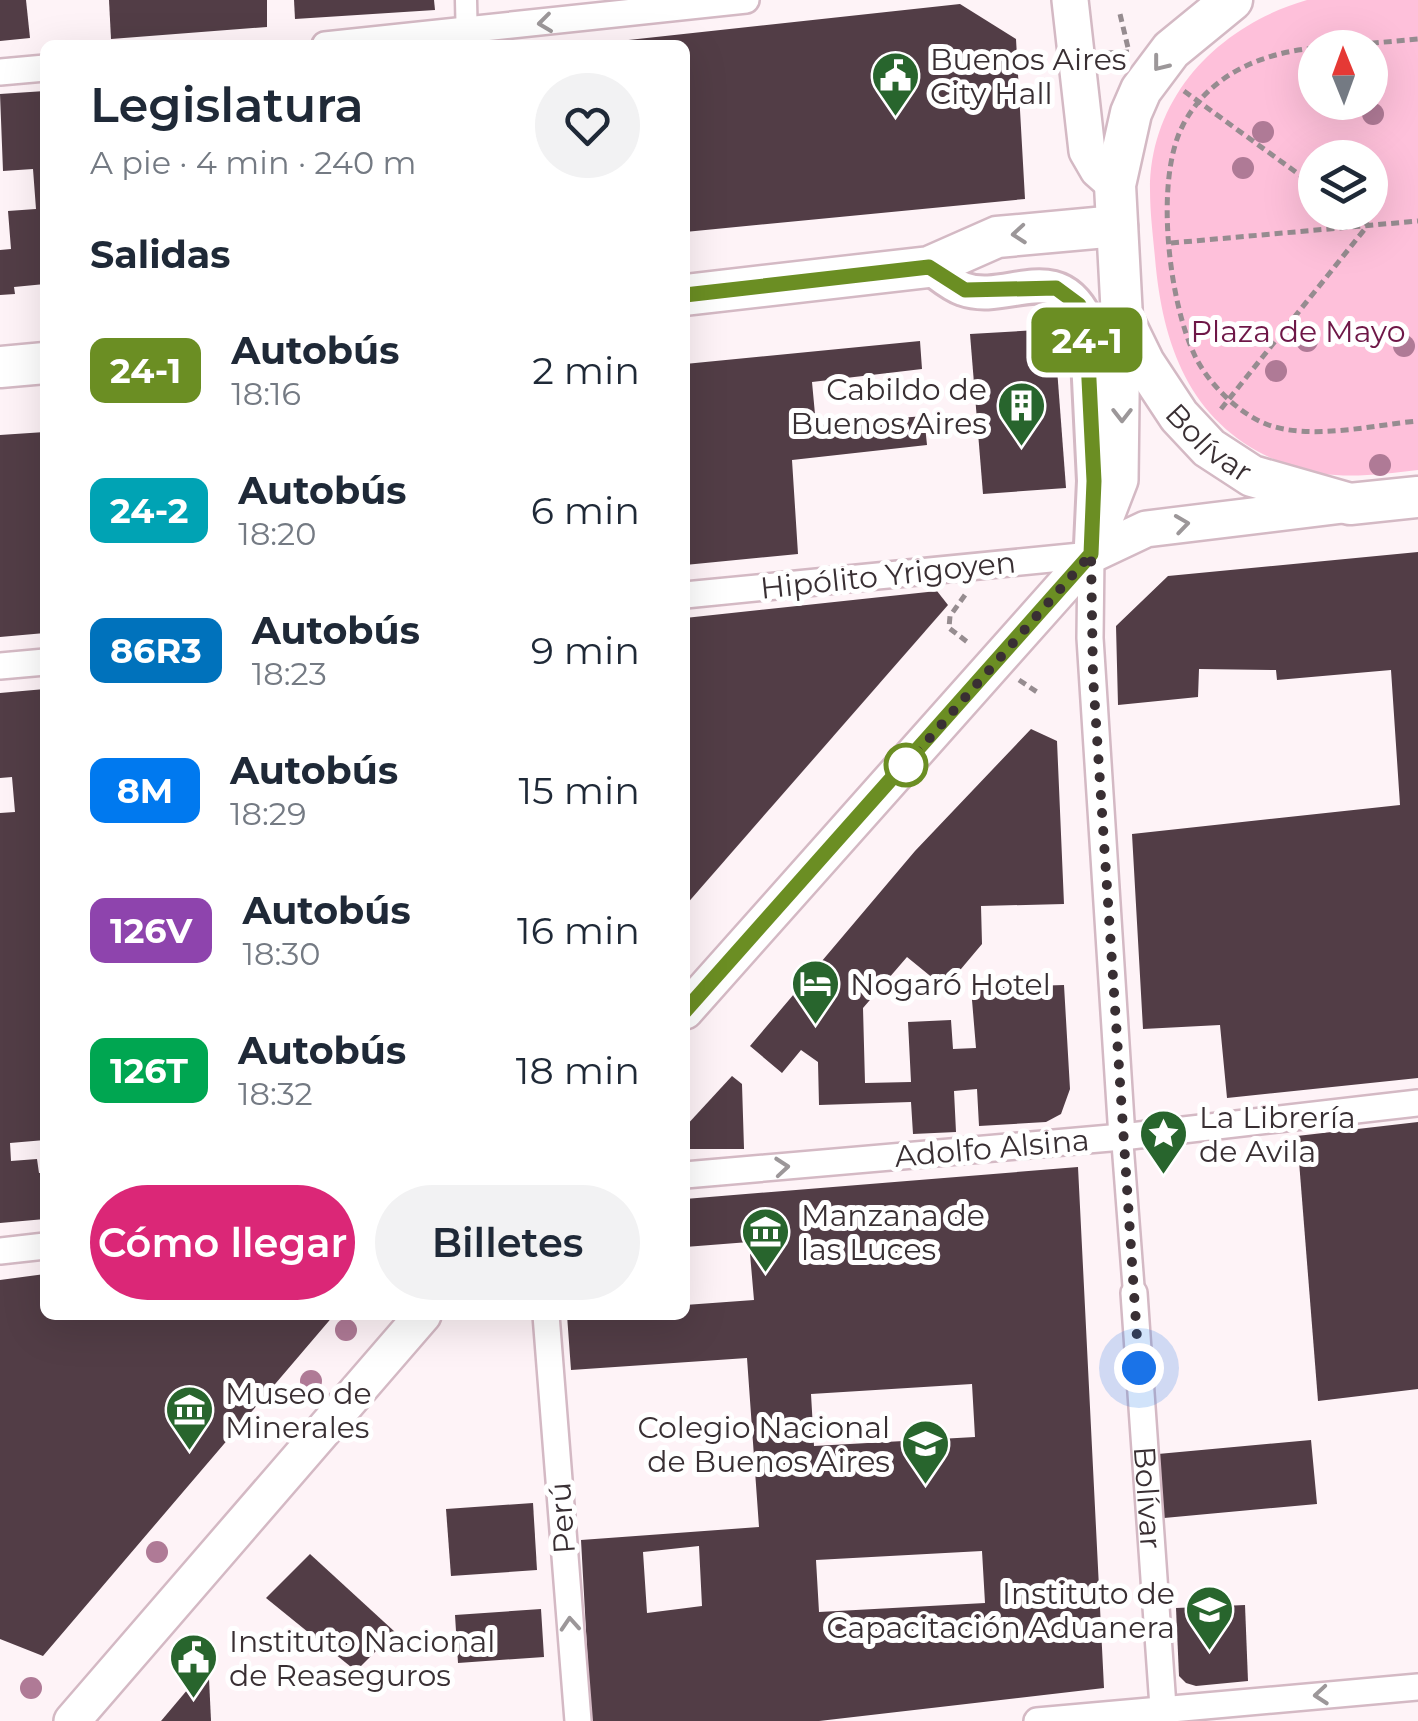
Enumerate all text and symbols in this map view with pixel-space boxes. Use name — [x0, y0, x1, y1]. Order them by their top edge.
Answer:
one-way arrow — [537, 12, 553, 33]
north arrow — [1298, 30, 1388, 120]
map controls — [1298, 30, 1388, 230]
place label: Buenos Aires City Hall — [930, 41, 1126, 112]
public building icon: Buenos Aires City Hall — [869, 50, 921, 118]
one-way arrow — [1154, 53, 1171, 71]
button: heart — [535, 73, 640, 178]
text: Legislatura — [90, 76, 364, 134]
button: layers — [1298, 140, 1388, 230]
text: A pie · 4 min · 240 m — [90, 143, 416, 182]
one-way arrow — [1011, 223, 1027, 245]
text: Salidas — [90, 231, 231, 278]
line badge: 24-1 — [1017, 308, 1157, 372]
park label: Plaza de Mayo — [1191, 313, 1405, 350]
text: 24-1 — [1051, 319, 1123, 362]
text: Autobús — [231, 327, 399, 374]
text: 2 min — [532, 347, 640, 394]
text: 24-1 — [110, 349, 181, 392]
place label: Cabildo de Buenos Aires — [791, 371, 987, 442]
text: 18:16 — [231, 374, 301, 413]
building icon: Cabildo de Buenos Aires — [996, 380, 1048, 448]
street label: Bolívar — [1158, 395, 1259, 490]
one-way arrow — [1111, 408, 1133, 424]
text: Autobús — [238, 467, 406, 514]
text: 6 min — [531, 487, 640, 534]
text: 24-2 — [110, 489, 188, 532]
text: 18:20 — [238, 514, 316, 553]
one-way arrow — [1174, 514, 1191, 535]
street label: Hipólito Yrigoyen — [758, 543, 1018, 607]
text: Autobús — [252, 607, 420, 654]
text: 9 min — [531, 627, 640, 674]
text: 86R3 — [110, 629, 202, 672]
text: 18:23 — [252, 654, 327, 693]
unlabelled marker — [885, 744, 927, 786]
text: Autobús — [230, 747, 398, 794]
text: 15 min — [519, 767, 640, 814]
text: 8M — [117, 769, 173, 812]
text: 18:29 — [230, 794, 306, 833]
text: Autobús — [242, 887, 411, 934]
text: 16 min — [517, 907, 640, 954]
text: 126V — [110, 909, 192, 952]
text: 18:30 — [242, 934, 320, 973]
hotel icon: Nogaró Hotel — [789, 958, 841, 1026]
place label: Nogaró Hotel — [850, 966, 1051, 1003]
text: Autobús — [238, 1027, 406, 1074]
text: 18 min — [516, 1047, 640, 1094]
text: 126T — [110, 1049, 188, 1092]
text: 18:32 — [238, 1074, 313, 1113]
place label: La Librería de Avila — [1199, 1099, 1356, 1170]
place icon: La Librería de Avila — [1138, 1108, 1190, 1176]
street label: Adolfo Alsina — [893, 1121, 1091, 1175]
one-way arrow — [775, 1156, 791, 1178]
button: Cómo llegar — [90, 1185, 355, 1300]
button: Billetes — [375, 1185, 640, 1300]
place label: Manzana de las Luces — [801, 1197, 985, 1268]
museum icon: Manzana de las Luces — [740, 1206, 792, 1274]
your location — [1114, 1343, 1164, 1393]
place label: Museo de Minerales — [225, 1375, 372, 1446]
museum icon: Museo de Minerales — [164, 1384, 216, 1452]
place label: Colegio Nacional de Buenos Aires — [637, 1409, 890, 1480]
school or university icon: Colegio Nacional de Buenos Aires — [899, 1418, 951, 1486]
street label: Bolívar — [1126, 1445, 1170, 1550]
street label: Perú — [541, 1481, 583, 1555]
place label: Instituto de Capacitación Aduanera — [826, 1575, 1175, 1646]
school or university icon: Instituto de Capacitación Aduanera — [1184, 1584, 1236, 1652]
one-way arrow — [560, 1615, 582, 1631]
place label: Instituto Nacional de Reaseguros — [229, 1623, 495, 1694]
public building icon: Instituto Nacional de Reaseguros — [168, 1632, 220, 1700]
one-way arrow — [1312, 1684, 1328, 1706]

